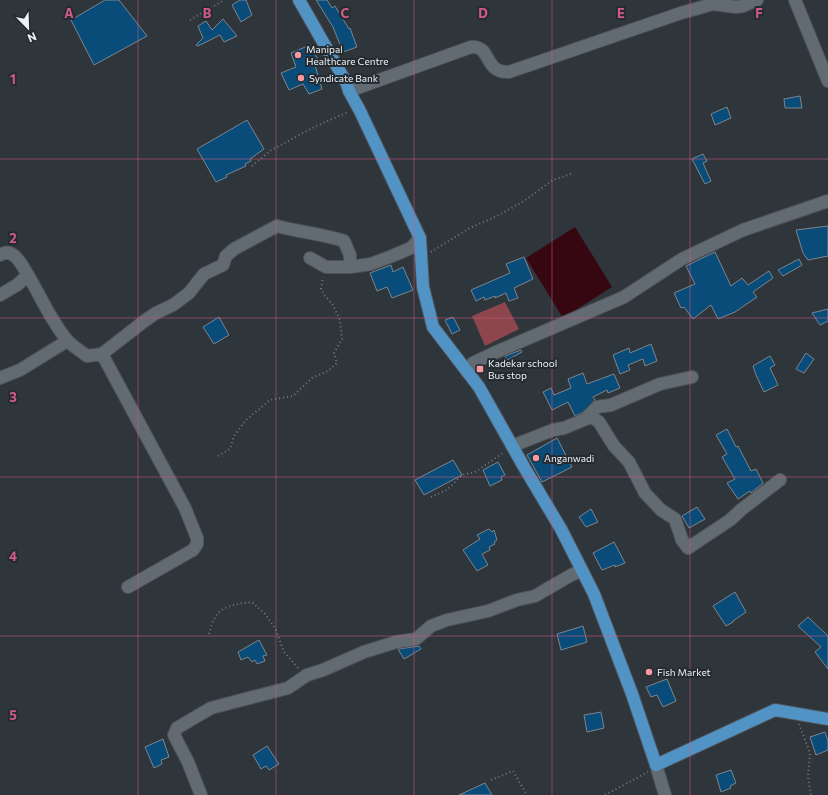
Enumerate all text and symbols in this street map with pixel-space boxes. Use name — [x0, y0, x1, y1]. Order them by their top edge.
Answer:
text: A — [64, 5, 74, 21]
text: B — [203, 5, 212, 21]
text: C — [341, 5, 350, 21]
text: D — [478, 5, 488, 21]
text: E — [617, 5, 625, 21]
text: F — [755, 5, 763, 21]
north arrow — [8, 8, 48, 48]
text: N — [26, 30, 38, 45]
place label: Manipal Healthcare Centre — [306, 43, 389, 67]
marker: Manipal Healthcare Centre — [293, 50, 303, 60]
text: 1 — [10, 71, 16, 87]
place label: Syndicate Bank — [309, 72, 379, 84]
marker: Syndicate Bank — [296, 73, 306, 83]
text: 2 — [9, 230, 17, 246]
place label: Kadekar school Bus stop — [488, 357, 557, 381]
marker: Kadekar school Bus stop — [475, 364, 485, 374]
text: 3 — [9, 389, 17, 405]
place label: Anganwadi — [544, 452, 594, 464]
marker: Anganwadi — [531, 453, 541, 463]
text: 4 — [9, 548, 17, 564]
place label: Fish Market — [657, 666, 711, 678]
marker: Fish Market — [644, 667, 654, 677]
text: 5 — [9, 707, 17, 723]

